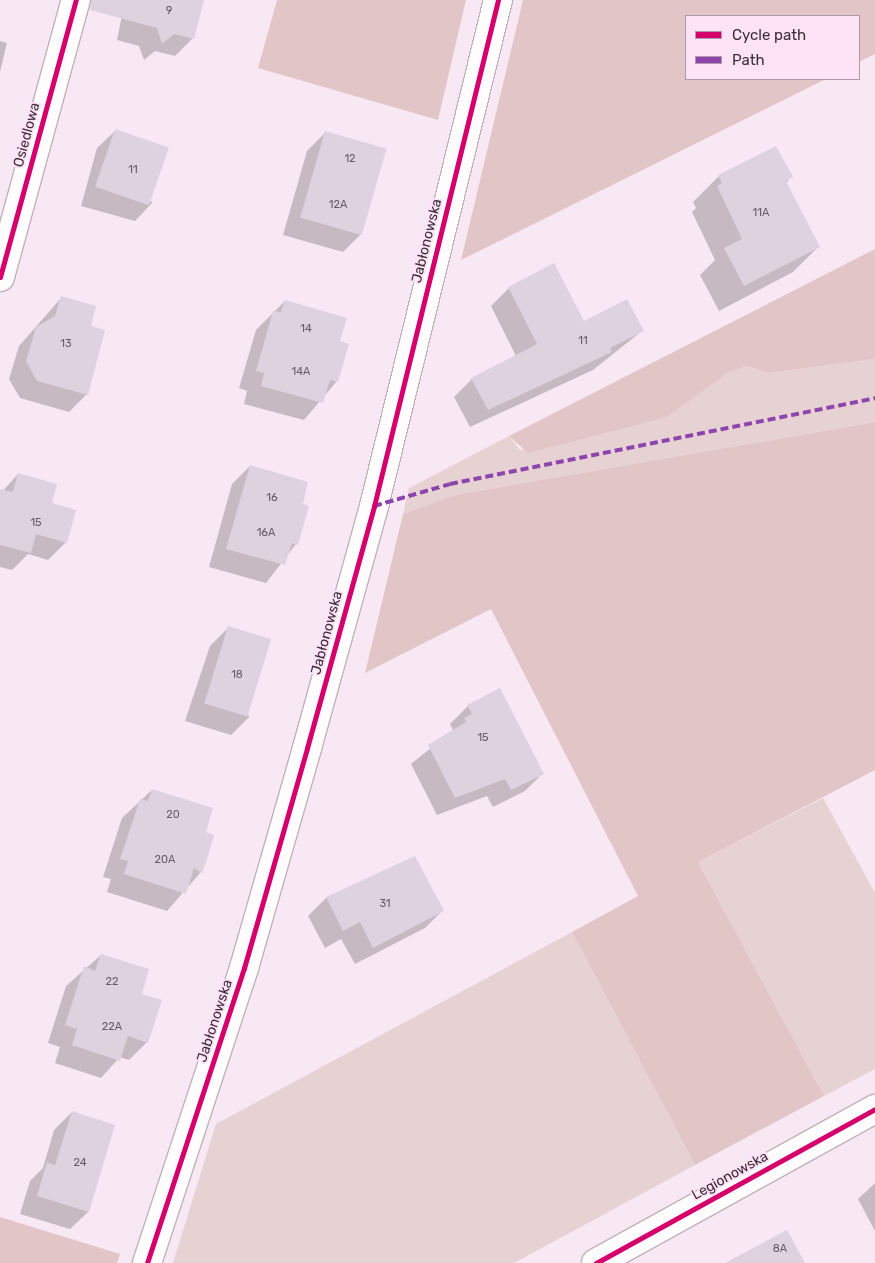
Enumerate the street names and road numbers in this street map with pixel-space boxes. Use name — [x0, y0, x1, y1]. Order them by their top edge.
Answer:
street label: Osiedlowa — [10, 101, 44, 169]
street label: Jabłonowska — [408, 197, 446, 285]
street label: Jabłonowska — [308, 589, 346, 677]
street label: Jabłonowska — [194, 977, 236, 1065]
street label: Legionowska — [689, 1148, 771, 1204]

